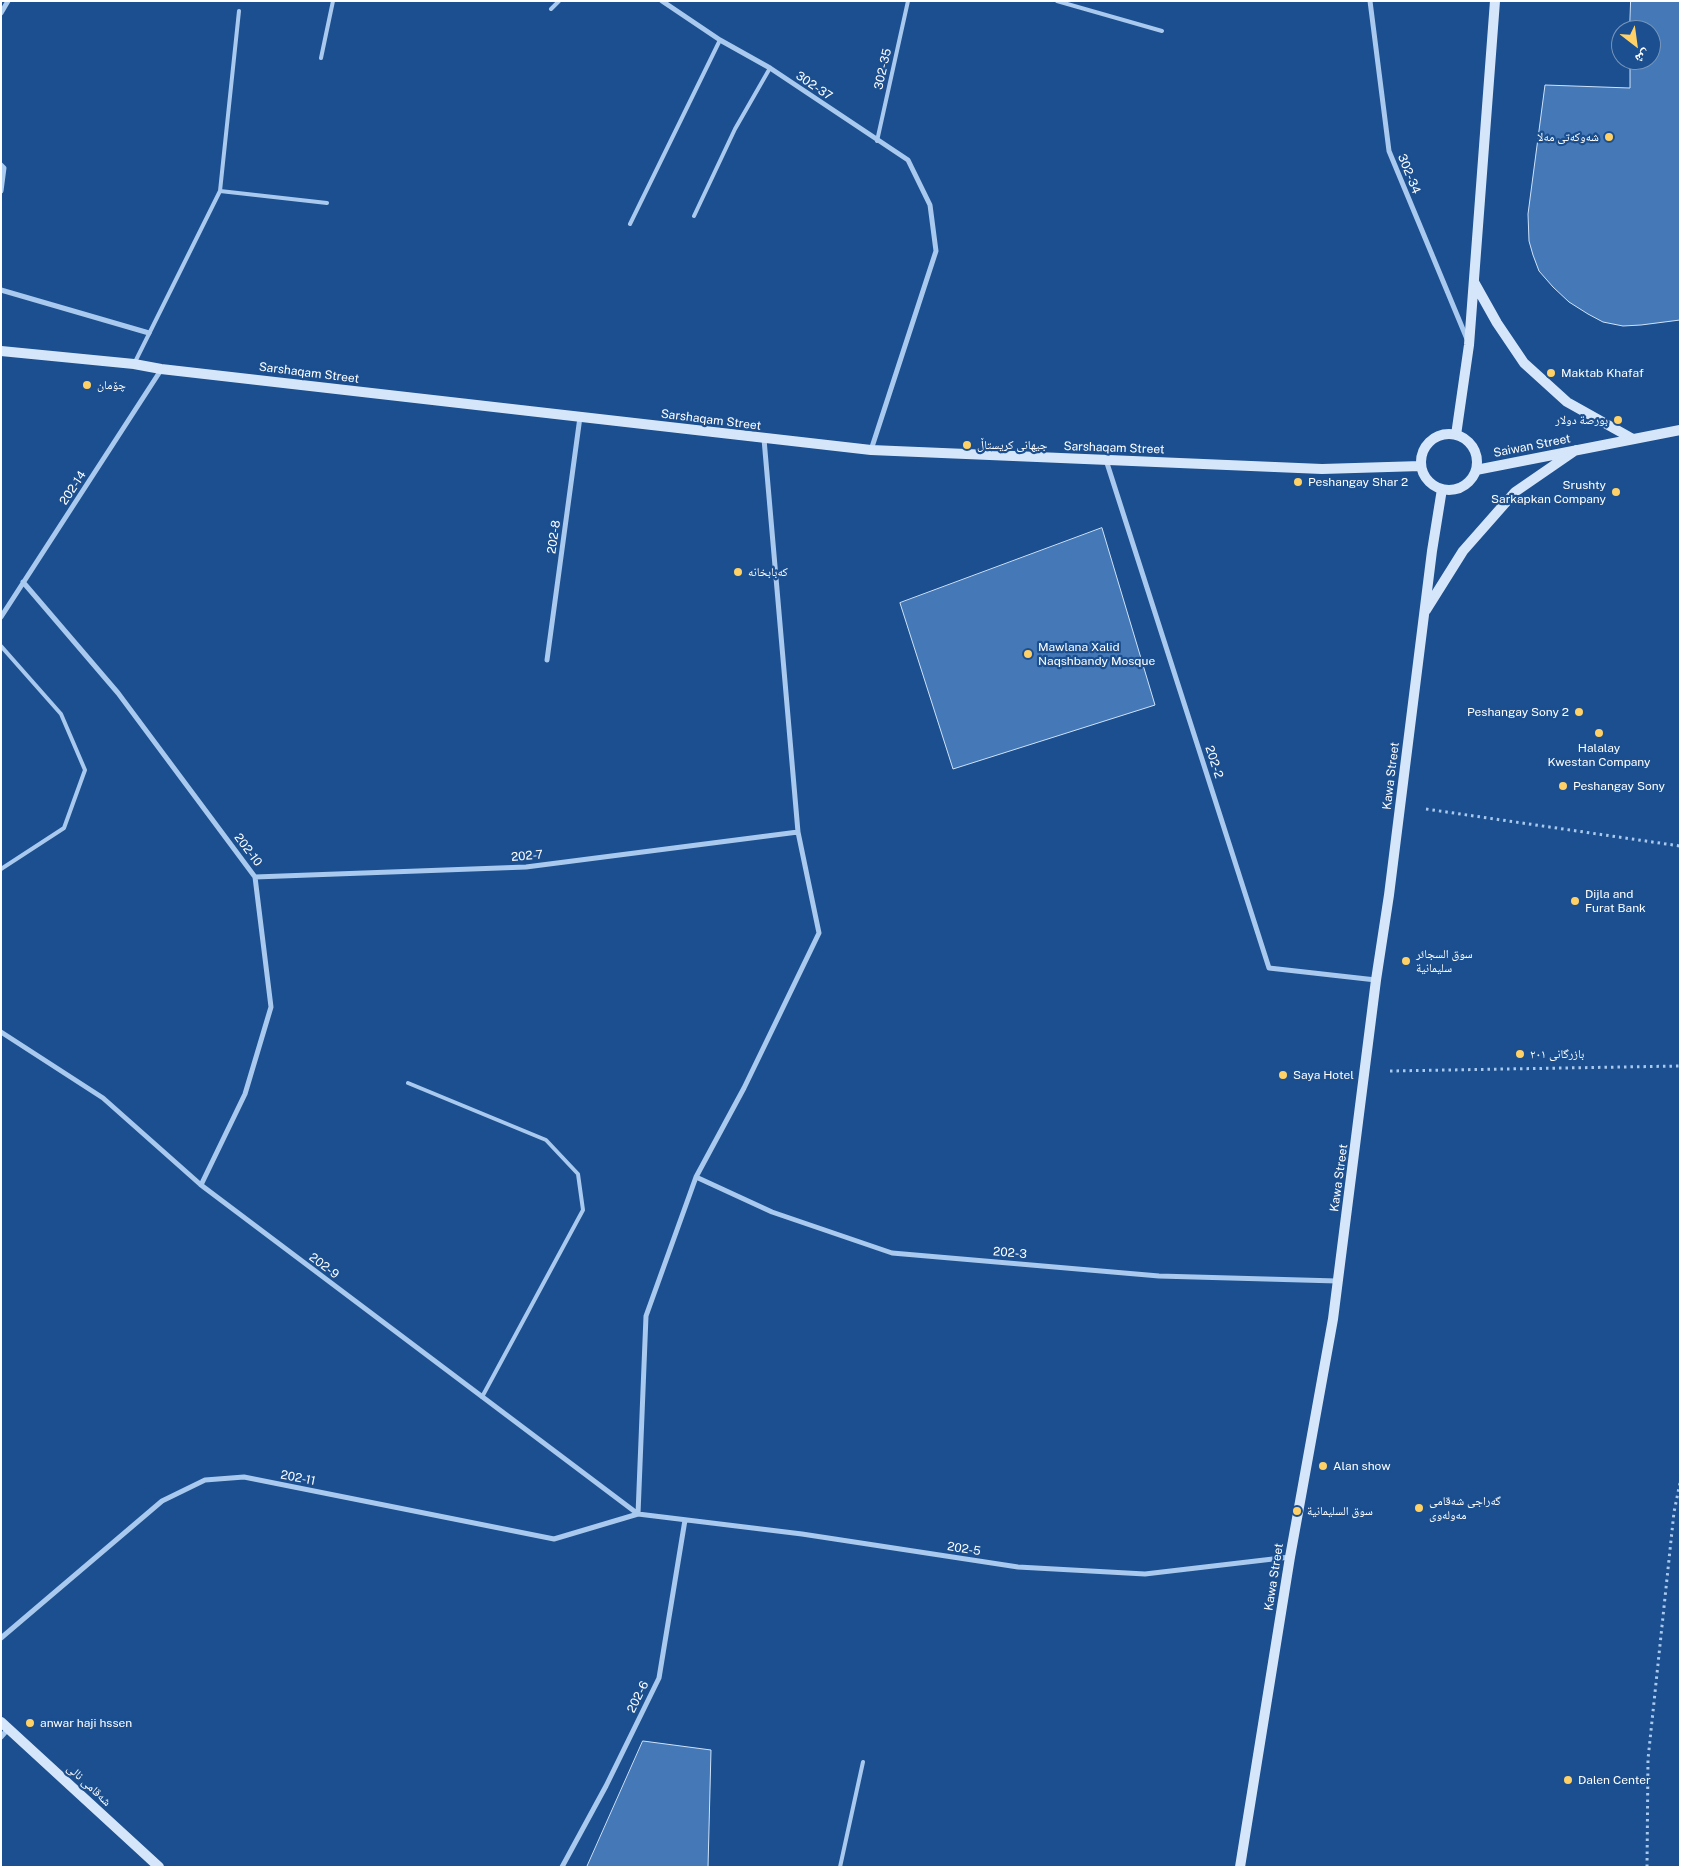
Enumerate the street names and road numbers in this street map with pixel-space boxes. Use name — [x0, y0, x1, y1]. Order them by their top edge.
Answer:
street label: 302-35 — [871, 47, 895, 91]
street label: 302-37 — [793, 69, 835, 103]
street label: 302-34 — [1395, 152, 1423, 196]
street label: Sarshaqam Street — [258, 360, 360, 386]
street label: Sarshaqam Street — [660, 407, 762, 433]
street label: Saiwan Street — [1492, 431, 1572, 461]
street label: Sarshaqam Street — [1063, 439, 1165, 457]
street label: 202-14 — [57, 468, 89, 508]
street label: 202-8 — [545, 519, 563, 555]
street label: Kawa Street — [1380, 741, 1402, 811]
street label: 202-2 — [1202, 744, 1226, 780]
street label: 202-10 — [231, 831, 265, 869]
street label: 202-7 — [510, 847, 544, 865]
street label: Kawa Street — [1327, 1143, 1351, 1213]
street label: 202-3 — [993, 1244, 1027, 1262]
street label: 202-9 — [306, 1250, 342, 1282]
street label: 202-11 — [279, 1468, 317, 1488]
street label: 202-5 — [946, 1539, 982, 1559]
street label: Kawa Street — [1262, 1542, 1286, 1612]
street label: 202-6 — [624, 1679, 652, 1715]
street label: شەقامی نالی — [64, 1761, 114, 1809]

